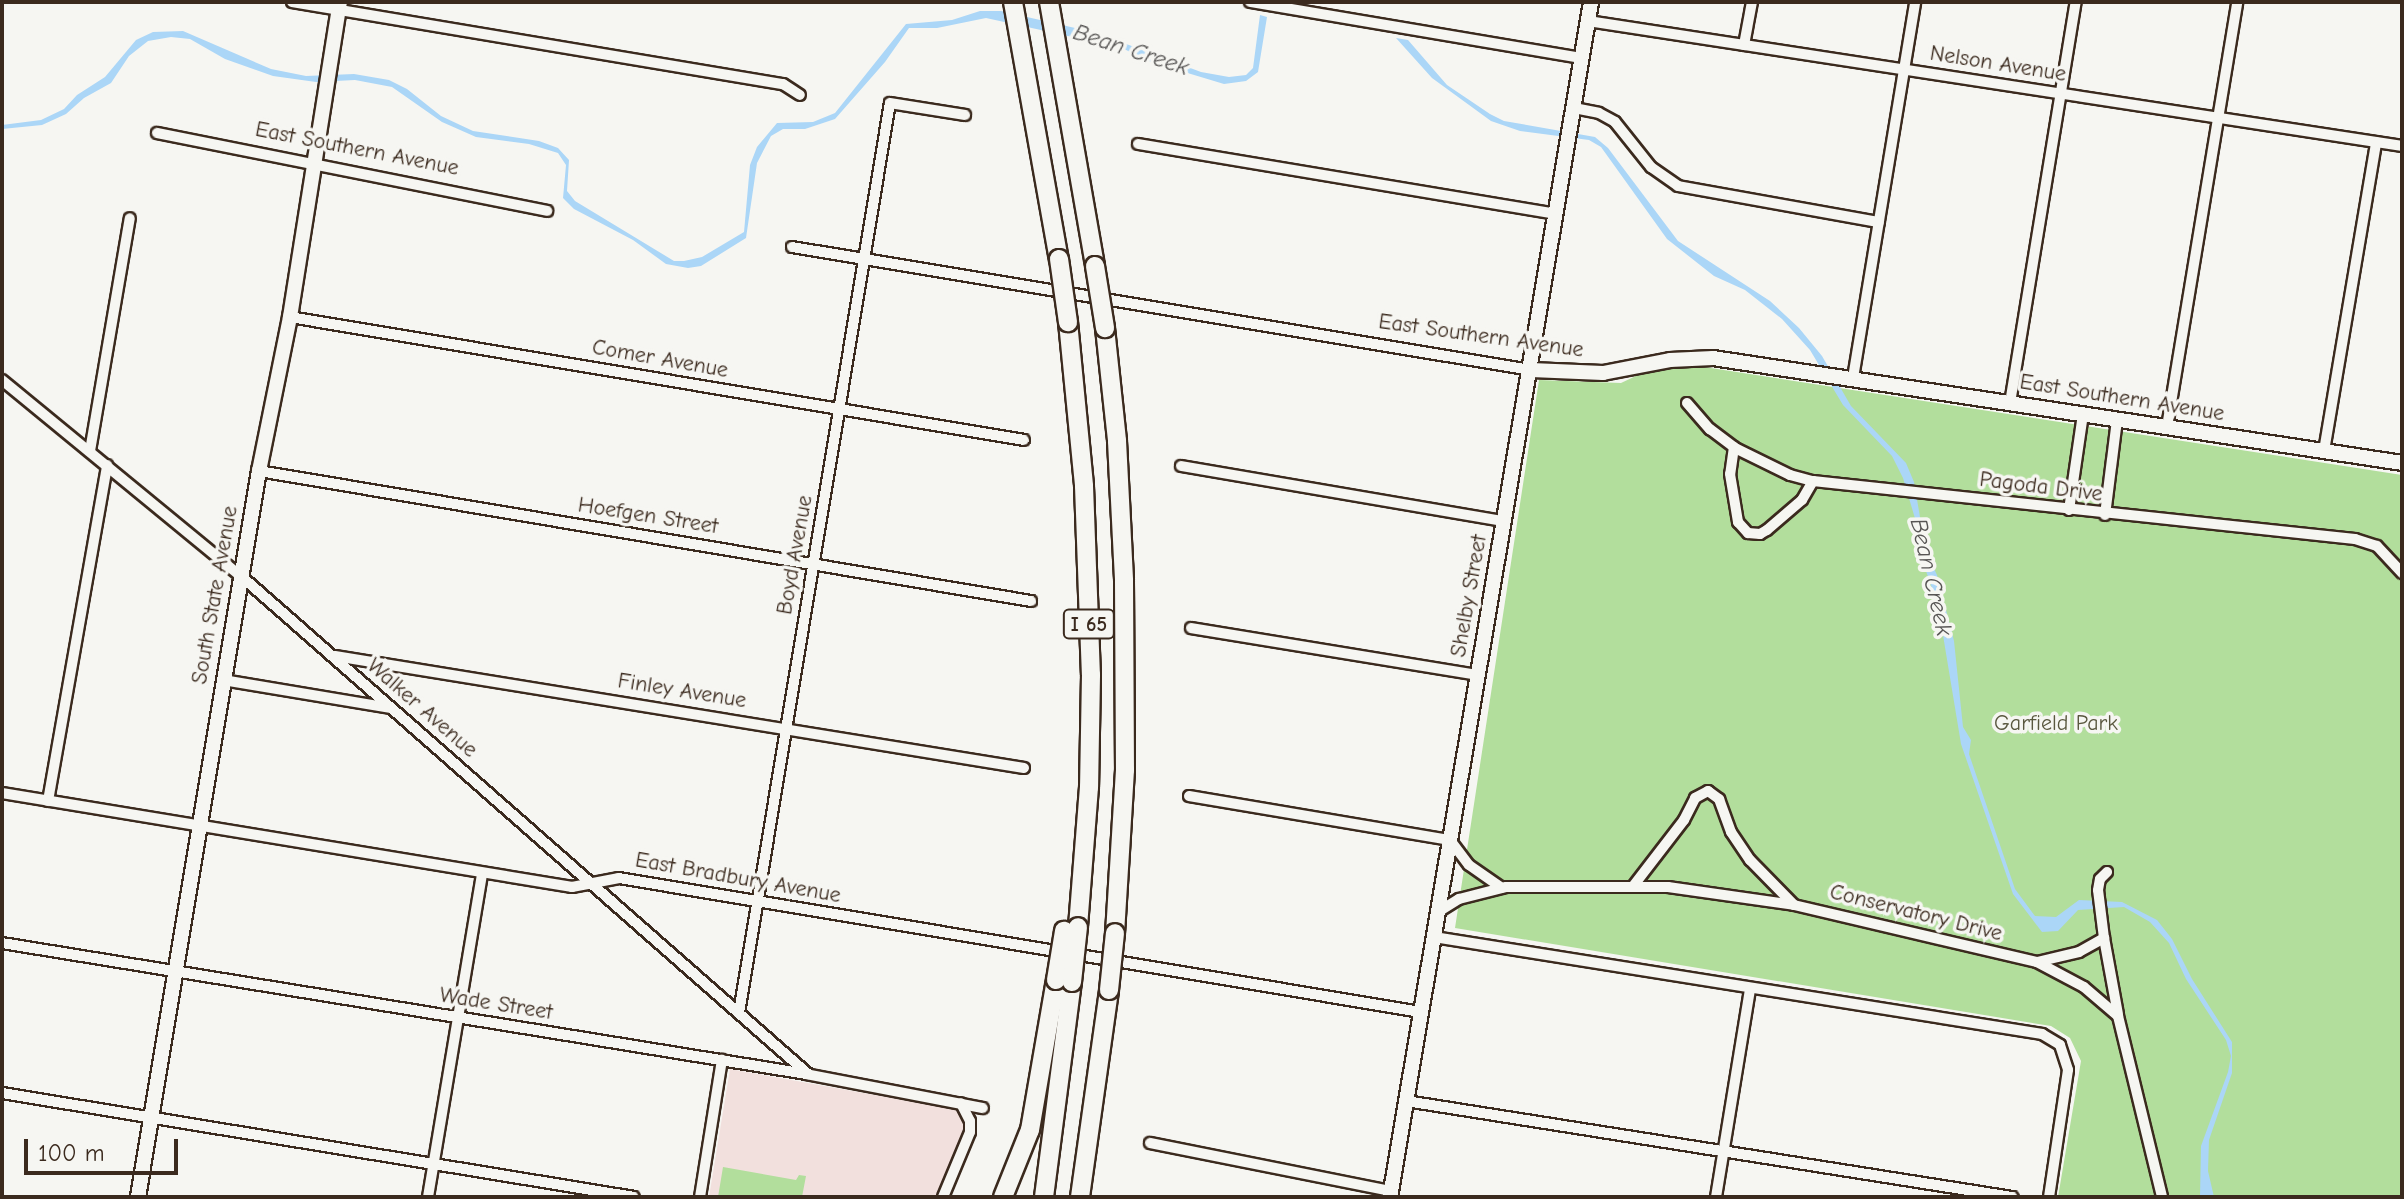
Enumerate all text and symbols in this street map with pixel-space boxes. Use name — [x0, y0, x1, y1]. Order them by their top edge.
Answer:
water label: Bean Creek — [1069, 18, 1193, 82]
street label: Nelson Avenue — [1928, 40, 2068, 88]
street label: East Southern Avenue — [253, 116, 461, 182]
street label: East Southern Avenue — [1377, 309, 1585, 363]
street label: Comer Avenue — [590, 334, 730, 384]
street label: East Southern Avenue — [2018, 369, 2226, 427]
street label: Pagoda Drive — [1978, 466, 2104, 508]
street label: Hoefgen Street — [576, 492, 720, 540]
street label: Boyd Avenue — [772, 493, 818, 617]
street label: South State Avenue — [186, 504, 244, 686]
water label: Bean Creek — [1903, 515, 1959, 639]
street label: Shelby Street — [1445, 533, 1493, 659]
road number: I 65 — [1061, 608, 1117, 640]
street label: Walker Avenue — [361, 653, 483, 763]
street label: Finley Avenue — [616, 668, 748, 714]
park label: Garfield Park — [1994, 711, 2118, 737]
street label: East Bradbury Avenue — [633, 847, 843, 909]
street label: Conservatory Drive — [1827, 879, 2005, 947]
street label: Wade Street — [438, 982, 554, 1026]
scale bar — [28, 1123, 182, 1173]
text: 100 m — [38, 1139, 105, 1167]

